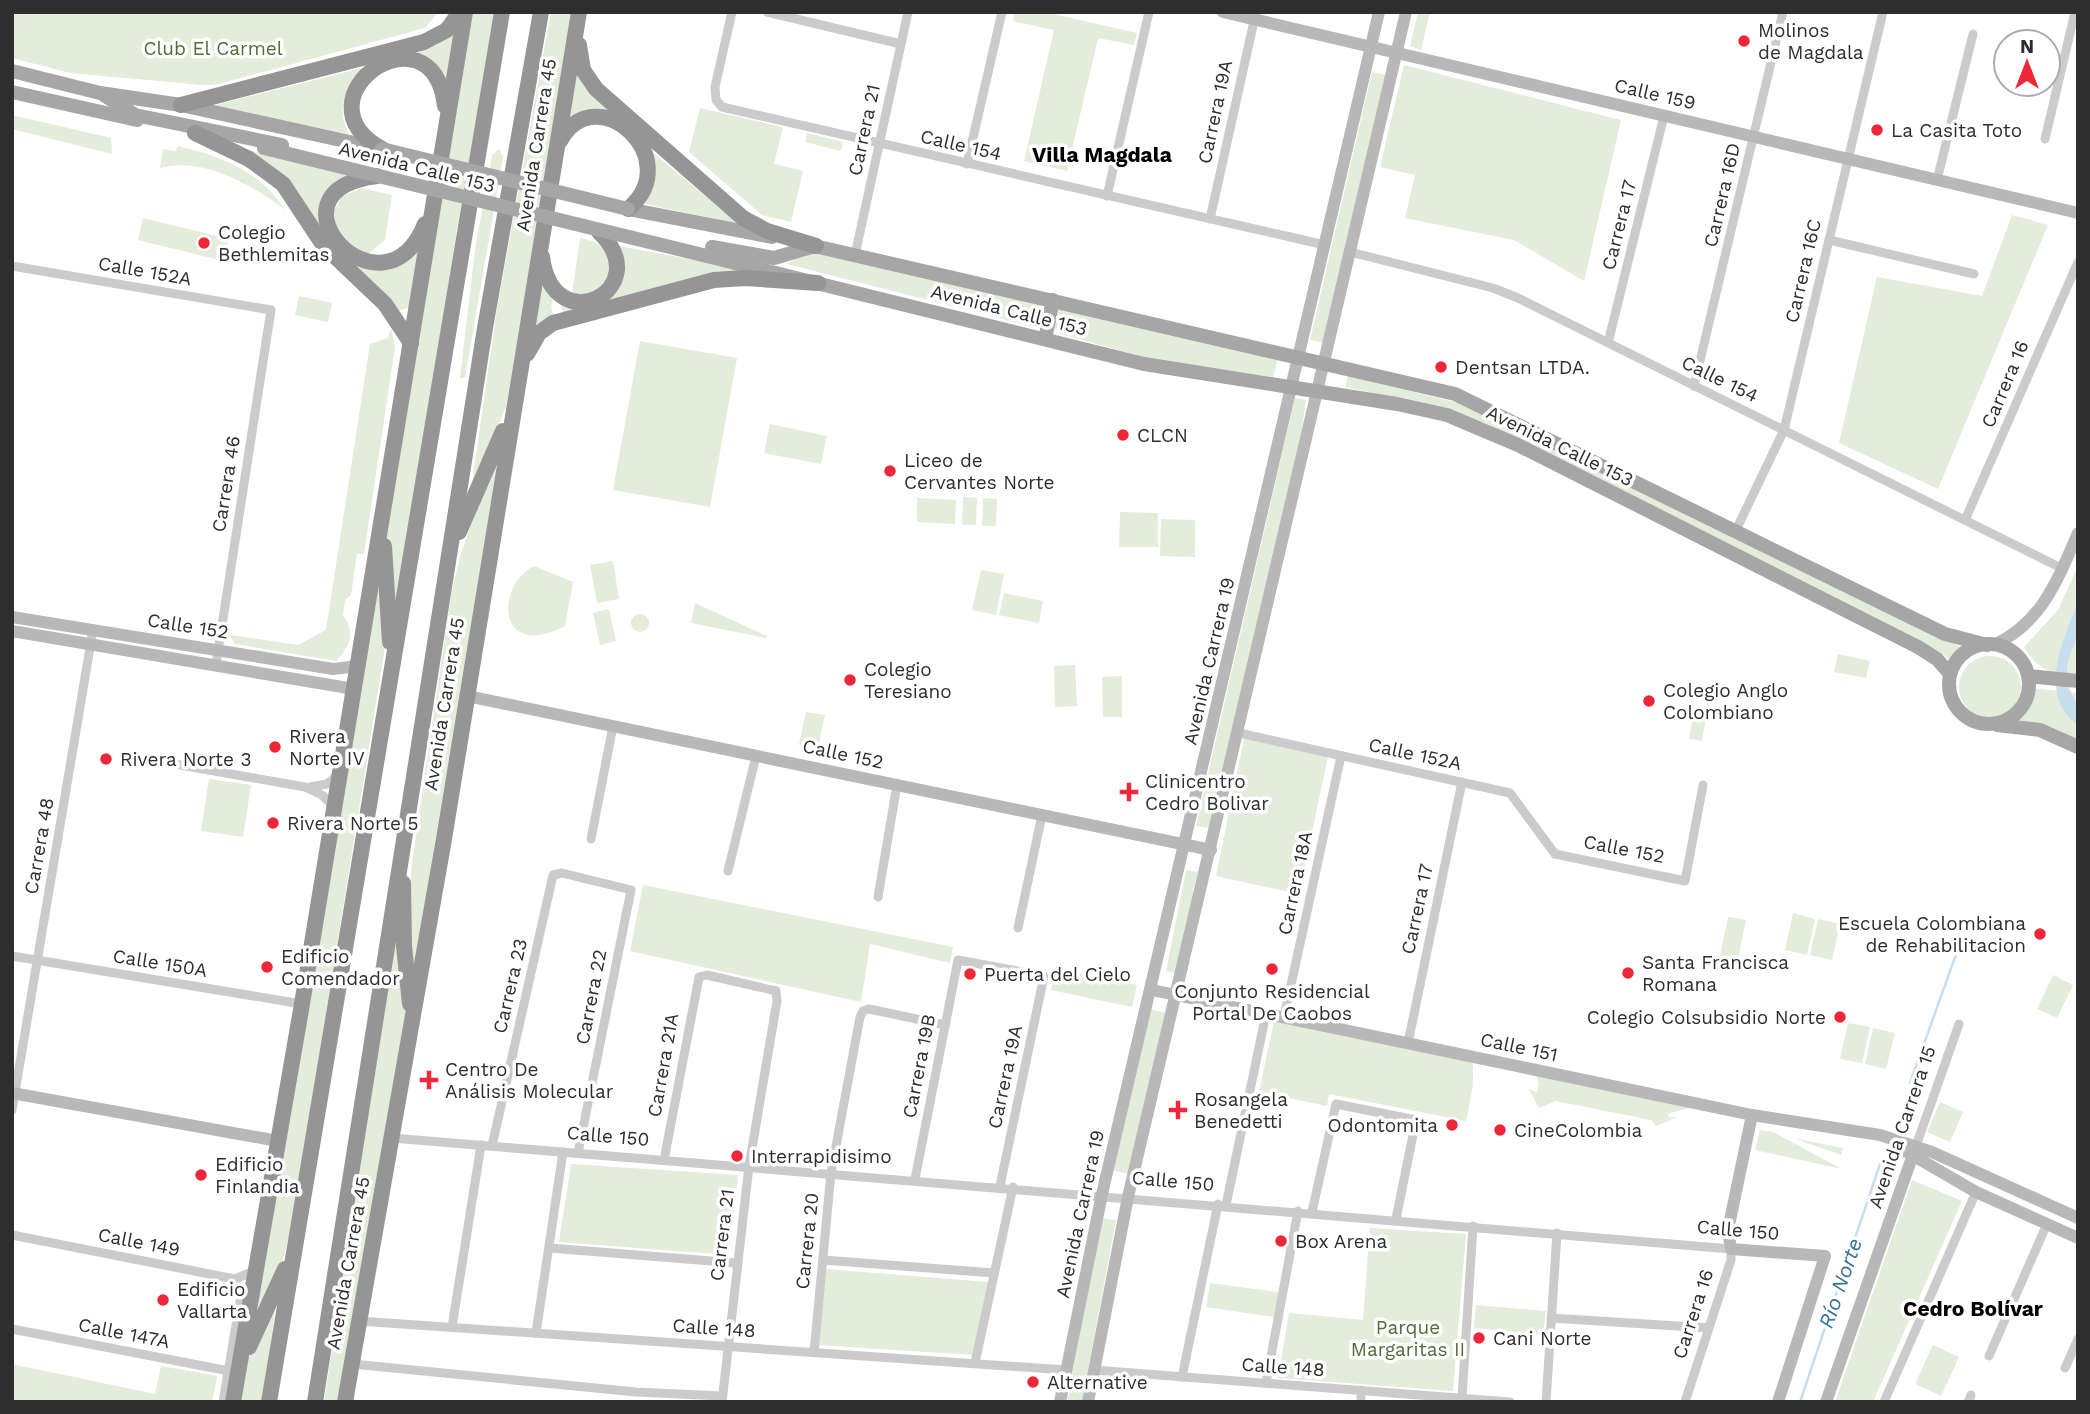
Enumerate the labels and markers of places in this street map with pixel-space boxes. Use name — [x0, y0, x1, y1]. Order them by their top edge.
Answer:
place label: Molinos de Magdala — [1758, 19, 1864, 64]
marker: Molinos de Magdala — [1736, 33, 1752, 49]
place label: La Casita Toto — [1891, 119, 2022, 142]
marker: La Casita Toto — [1869, 122, 1885, 138]
place label: Colegio Bethlemitas — [218, 221, 329, 266]
marker: Colegio Bethlemitas — [196, 235, 212, 251]
place label: Dentsan LTDA. — [1455, 356, 1590, 379]
marker: Dentsan LTDA. — [1433, 359, 1449, 375]
place label: CLCN — [1137, 424, 1188, 447]
marker: CLCN — [1115, 427, 1131, 443]
place label: Liceo de Cervantes Norte — [904, 449, 1054, 494]
marker: Liceo de Cervantes Norte — [882, 463, 898, 479]
place label: Colegio Teresiano — [864, 658, 952, 703]
marker: Colegio Teresiano — [842, 672, 858, 688]
place label: Colegio Anglo Colombiano — [1663, 679, 1788, 724]
marker: Colegio Anglo Colombiano — [1641, 693, 1657, 709]
place label: Rivera Norte IV — [289, 725, 365, 770]
marker: Rivera Norte IV — [267, 739, 283, 755]
place label: Rivera Norte 3 — [120, 748, 252, 771]
marker: Rivera Norte 3 — [98, 751, 114, 767]
place label: Clinicentro Cedro Bolivar — [1145, 770, 1269, 815]
marker: Clinicentro Cedro Bolivar — [1119, 782, 1139, 802]
place label: Rivera Norte 5 — [287, 812, 419, 835]
marker: Rivera Norte 5 — [265, 815, 281, 831]
place label: Escuela Colombiana de Rehabilitacion — [1838, 912, 2026, 957]
marker: Escuela Colombiana de Rehabilitacion — [2032, 926, 2048, 942]
place label: Edificio Comendador — [281, 945, 400, 990]
place label: Santa Francisca Romana — [1642, 951, 1789, 996]
marker: Edificio Comendador — [259, 959, 275, 975]
marker: Conjunto Residencial Portal De Caobos — [1264, 961, 1280, 977]
place label: Puerta del Cielo — [984, 963, 1131, 986]
marker: Santa Francisca Romana — [1620, 965, 1636, 981]
marker: Puerta del Cielo — [962, 966, 978, 982]
place label: Conjunto Residencial Portal De Caobos — [1174, 980, 1370, 1025]
place label: Colegio Colsubsidio Norte — [1587, 1006, 1826, 1029]
marker: Colegio Colsubsidio Norte — [1832, 1009, 1848, 1025]
place label: Centro De Análisis Molecular — [445, 1058, 614, 1103]
marker: Centro De Análisis Molecular — [419, 1070, 439, 1090]
place label: Rosangela Benedetti — [1194, 1088, 1288, 1133]
marker: Rosangela Benedetti — [1168, 1100, 1188, 1120]
place label: Odontomita — [1328, 1114, 1438, 1137]
marker: Odontomita — [1444, 1117, 1460, 1133]
place label: CineColombia — [1514, 1119, 1643, 1142]
marker: CineColombia — [1492, 1122, 1508, 1138]
place label: Interrapidisimo — [751, 1145, 892, 1168]
marker: Interrapidisimo — [729, 1148, 745, 1164]
place label: Edificio Finlandia — [215, 1153, 300, 1198]
marker: Edificio Finlandia — [193, 1167, 209, 1183]
place label: Box Arena — [1295, 1230, 1388, 1253]
marker: Box Arena — [1273, 1233, 1289, 1249]
place label: Edificio Vallarta — [177, 1278, 247, 1323]
marker: Edificio Vallarta — [155, 1292, 171, 1308]
place label: Cani Norte — [1493, 1327, 1591, 1350]
marker: Cani Norte — [1471, 1330, 1487, 1346]
place label: Alternative — [1047, 1371, 1148, 1394]
marker: Alternative — [1025, 1374, 1041, 1390]

